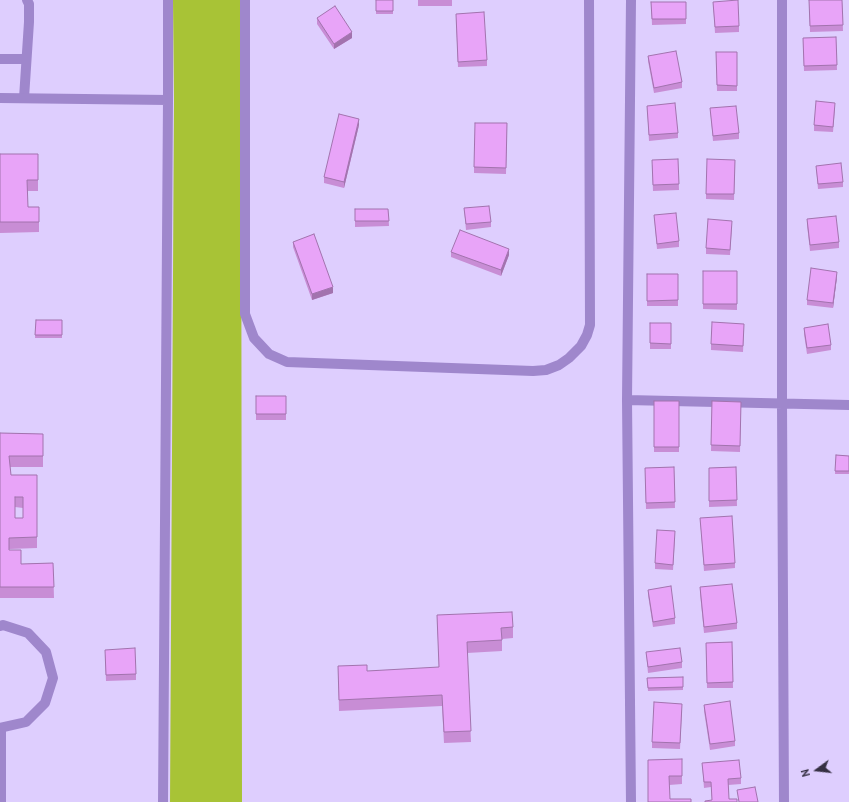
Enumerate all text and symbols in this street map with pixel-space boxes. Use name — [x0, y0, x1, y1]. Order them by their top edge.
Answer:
north arrow — [797, 750, 837, 790]
text: N — [798, 768, 813, 778]

